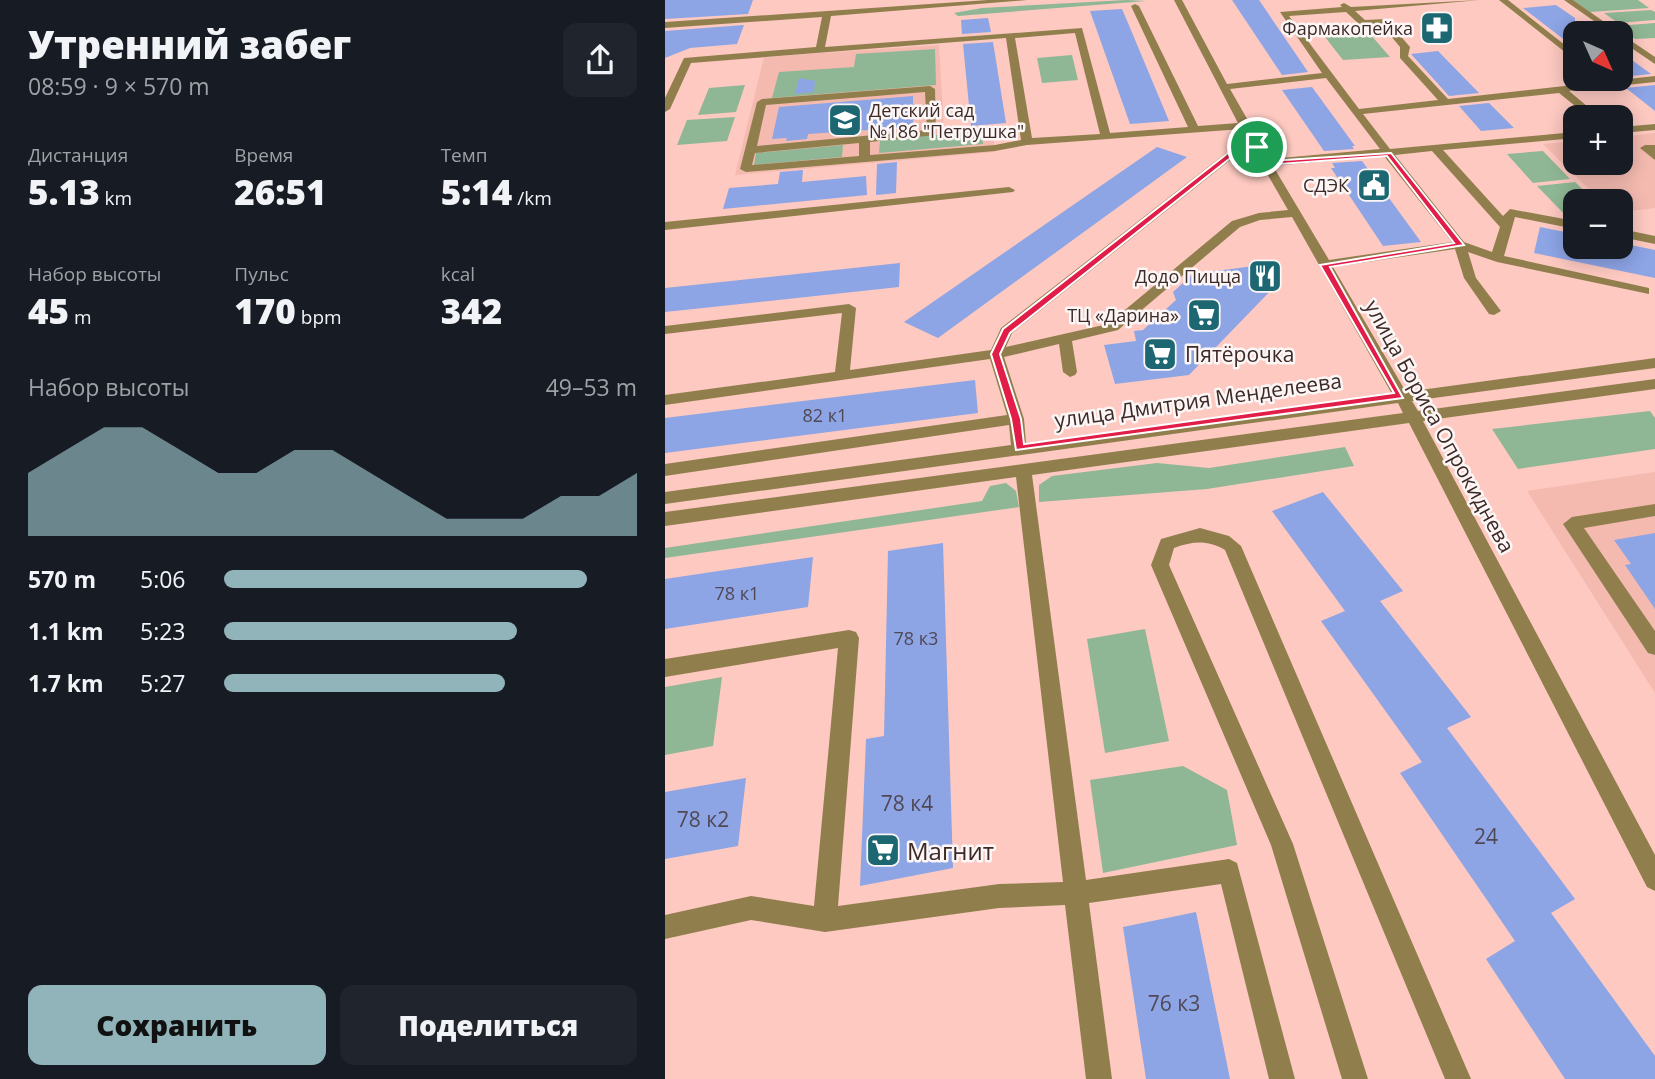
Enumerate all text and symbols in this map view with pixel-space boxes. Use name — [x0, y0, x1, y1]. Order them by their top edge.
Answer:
pharmacy icon: Фармакопейка — [1418, 9, 1456, 47]
place label: Фармакопейка — [1282, 16, 1413, 40]
text: Утренний забег — [28, 18, 351, 70]
north arrow — [1563, 21, 1633, 91]
map controls — [1563, 21, 1633, 259]
button: share — [563, 23, 637, 97]
text: 08:59 · 9 × 570 m — [28, 70, 210, 102]
place label: Детский сад №186 "Петрушка" — [869, 98, 1024, 143]
school or university icon: Детский сад №186 "Петрушка" — [826, 101, 864, 139]
button: + — [1563, 105, 1633, 175]
pin — [1227, 117, 1287, 177]
icon: arrive — [1238, 128, 1276, 166]
text: Дистанция — [28, 142, 128, 168]
text: Время — [234, 142, 293, 168]
text: Темп — [441, 142, 488, 168]
public building icon: СДЭК — [1355, 166, 1393, 204]
text: 5.13 — [28, 168, 100, 215]
text: 26:51 — [234, 168, 326, 215]
text: 5:14 — [441, 168, 512, 215]
place label: СДЭК — [1303, 173, 1349, 197]
text: km — [100, 185, 132, 211]
text: /km — [512, 185, 552, 211]
button: − — [1563, 189, 1633, 259]
restaurant icon: Додо Пицца — [1246, 257, 1284, 295]
text: Набор высоты — [28, 261, 161, 287]
text: Пульс — [234, 261, 289, 287]
text: kcal — [441, 261, 475, 287]
place label: Додо Пицца — [1135, 264, 1241, 288]
text: 45 — [28, 287, 69, 334]
text: 170 — [234, 287, 296, 334]
text: 342 — [441, 287, 502, 334]
street label: улица Бориса Опрокиднева — [1359, 295, 1521, 557]
supermarket icon: ТЦ «Дарина» — [1185, 296, 1223, 334]
place label: ТЦ «Дарина» — [1067, 303, 1179, 327]
text: m — [69, 304, 92, 330]
text: bpm — [296, 304, 342, 330]
supermarket icon: Пятёрочка — [1141, 335, 1179, 373]
place label: Пятёрочка — [1185, 340, 1294, 368]
street label: улица Дмитрия Менделеева — [1053, 366, 1343, 434]
text: Набор высоты — [28, 371, 190, 403]
text: 49–53 m — [546, 371, 637, 403]
house number: 82 к1 — [803, 403, 847, 427]
text: 570 m — [28, 563, 96, 595]
text: 5:06 — [140, 563, 186, 595]
house number: 78 к1 — [715, 581, 759, 605]
text: 1.1 km — [28, 615, 104, 647]
text: 5:23 — [140, 615, 186, 647]
house number: 78 к3 — [894, 626, 938, 650]
text: 1.7 km — [28, 667, 104, 699]
text: 5:27 — [140, 667, 186, 699]
house number: 78 к4 — [881, 789, 933, 817]
house number: 78 к2 — [677, 805, 729, 833]
house number: 24 — [1474, 822, 1498, 850]
supermarket icon: Магнит — [864, 831, 902, 869]
place label: Магнит — [907, 834, 994, 867]
button: Сохранить — [28, 985, 326, 1065]
button: Поделиться — [340, 985, 637, 1065]
house number: 76 к3 — [1148, 989, 1200, 1017]

